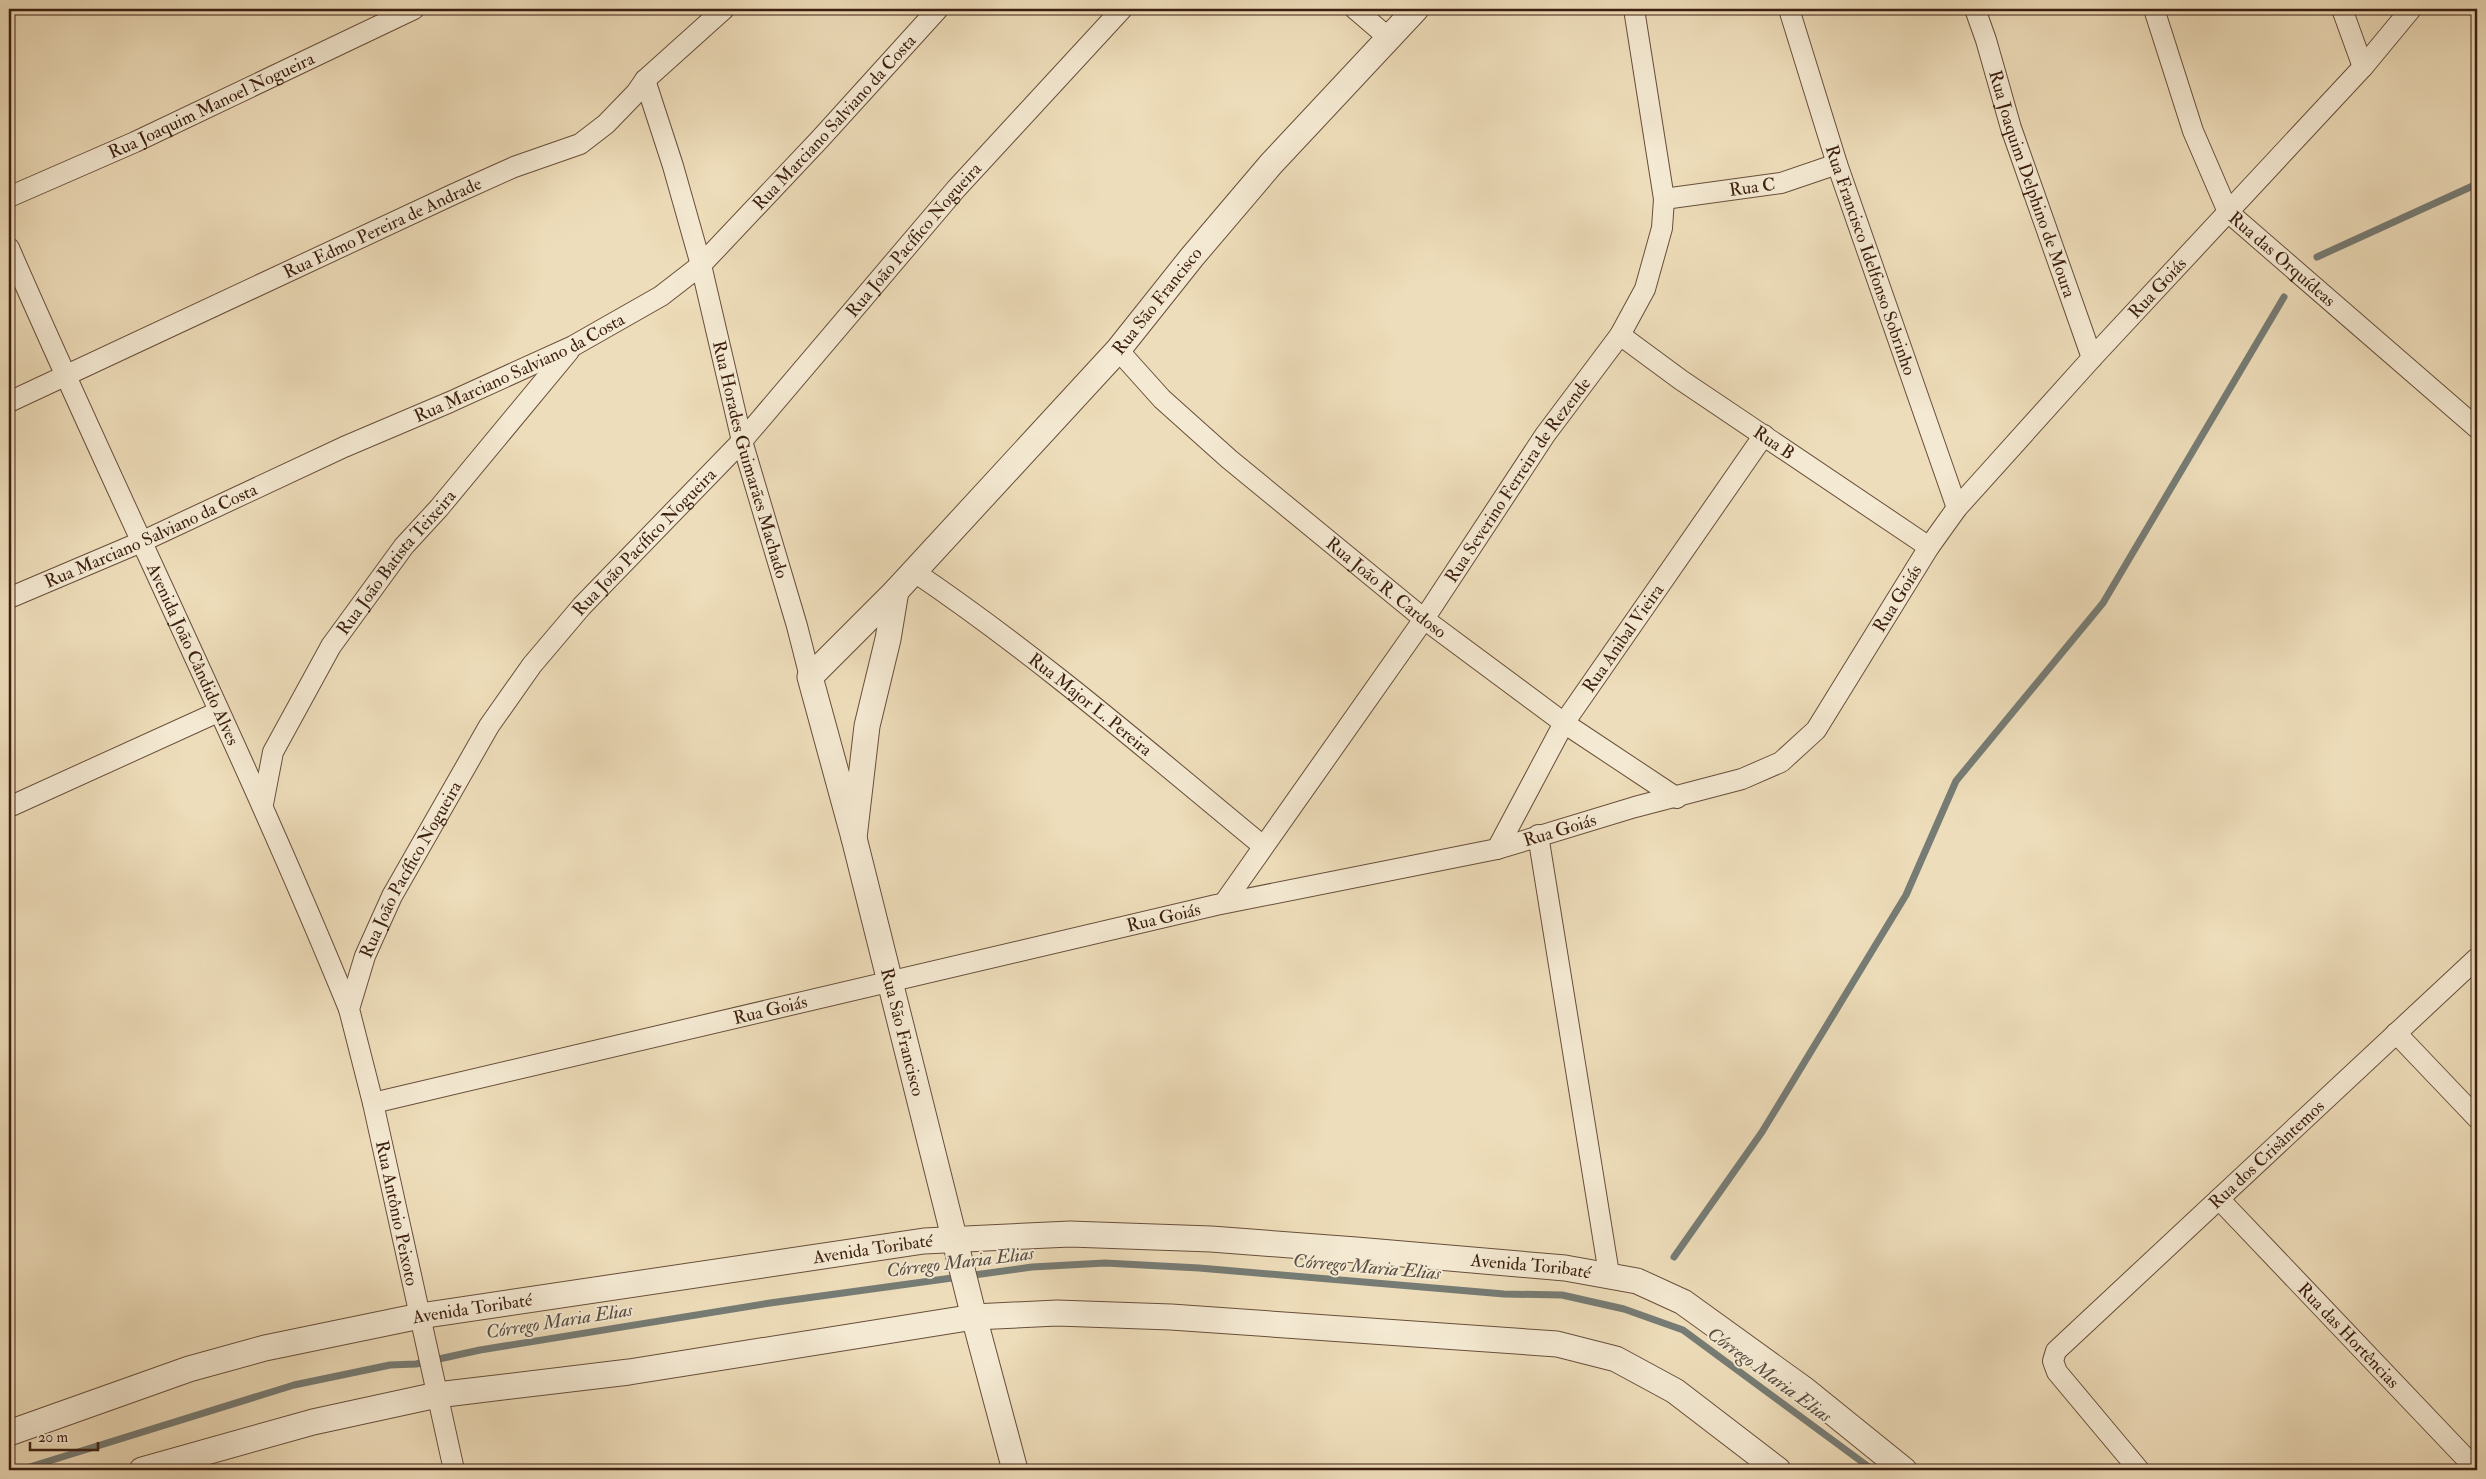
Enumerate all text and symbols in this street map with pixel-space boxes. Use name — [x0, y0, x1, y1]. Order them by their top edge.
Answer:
street label: Rua Marciano Salviano da Costa — [748, 29, 922, 215]
street label: Rua Joaquim Manoel Nogueira — [105, 47, 319, 164]
street label: Rua Joaquim Delphino de Moura — [1983, 68, 2081, 301]
street label: Rua Francisco Idelfonso Sobrinho — [1820, 142, 1921, 379]
street label: Rua João Pacífico Nogueira — [841, 157, 987, 322]
street label: Rua Edmo Pereira de Andrade — [280, 172, 486, 284]
street label: Rua C — [1728, 173, 1777, 202]
street label: Rua das Orquídeas — [2224, 207, 2340, 312]
street label: Rua São Francisco — [1108, 242, 1208, 360]
street label: Rua Goiás — [2124, 253, 2192, 324]
street label: Rua Marciano Salviano da Costa — [411, 308, 629, 428]
street label: Rua Horades Guimarães Machado — [707, 338, 793, 582]
street label: Rua Severino Ferreira de Rezende — [1440, 373, 1596, 587]
street label: Rua B — [1749, 421, 1799, 465]
street label: Rua João Pacífico Nogueira — [568, 463, 722, 621]
street label: Rua Marciano Salviano da Costa — [41, 478, 262, 594]
street label: Rua João Batista Teixeira — [332, 485, 462, 640]
street label: Rua João R. Cardoso — [1321, 532, 1451, 644]
street label: Avenida João Cândido Alves — [141, 559, 244, 749]
street label: Rua Goiás — [1868, 561, 1927, 637]
street label: Rua Anibal Vieira — [1578, 579, 1669, 697]
street label: Rua Major L. Pereira — [1024, 648, 1157, 762]
street label: Rua João Pacífico Nogueira — [355, 777, 467, 962]
street label: Rua Goiás — [1520, 808, 1599, 852]
street label: Rua Goiás — [1124, 898, 1203, 938]
street label: Rua São Francisco — [875, 966, 929, 1099]
street label: Rua Goiás — [731, 990, 810, 1030]
street label: Rua dos Crisântemos — [2204, 1095, 2330, 1214]
street label: Rua Antônio Peixoto — [370, 1138, 423, 1288]
street label: Avenida Toribaté — [810, 1230, 934, 1270]
water label: Córrego Maria Elias — [885, 1241, 1036, 1283]
water label: Córrego Maria Elias — [1292, 1249, 1442, 1285]
street label: Avenida Toribaté — [1469, 1249, 1593, 1285]
street label: Rua das Hortências — [2292, 1278, 2404, 1393]
street label: Avenida Toribaté — [409, 1288, 534, 1330]
water label: Córrego Maria Elias — [484, 1297, 635, 1344]
water label: Córrego Maria Elias — [1702, 1322, 1837, 1428]
scale bar — [30, 1419, 98, 1451]
text: 20 m — [38, 1428, 68, 1447]

